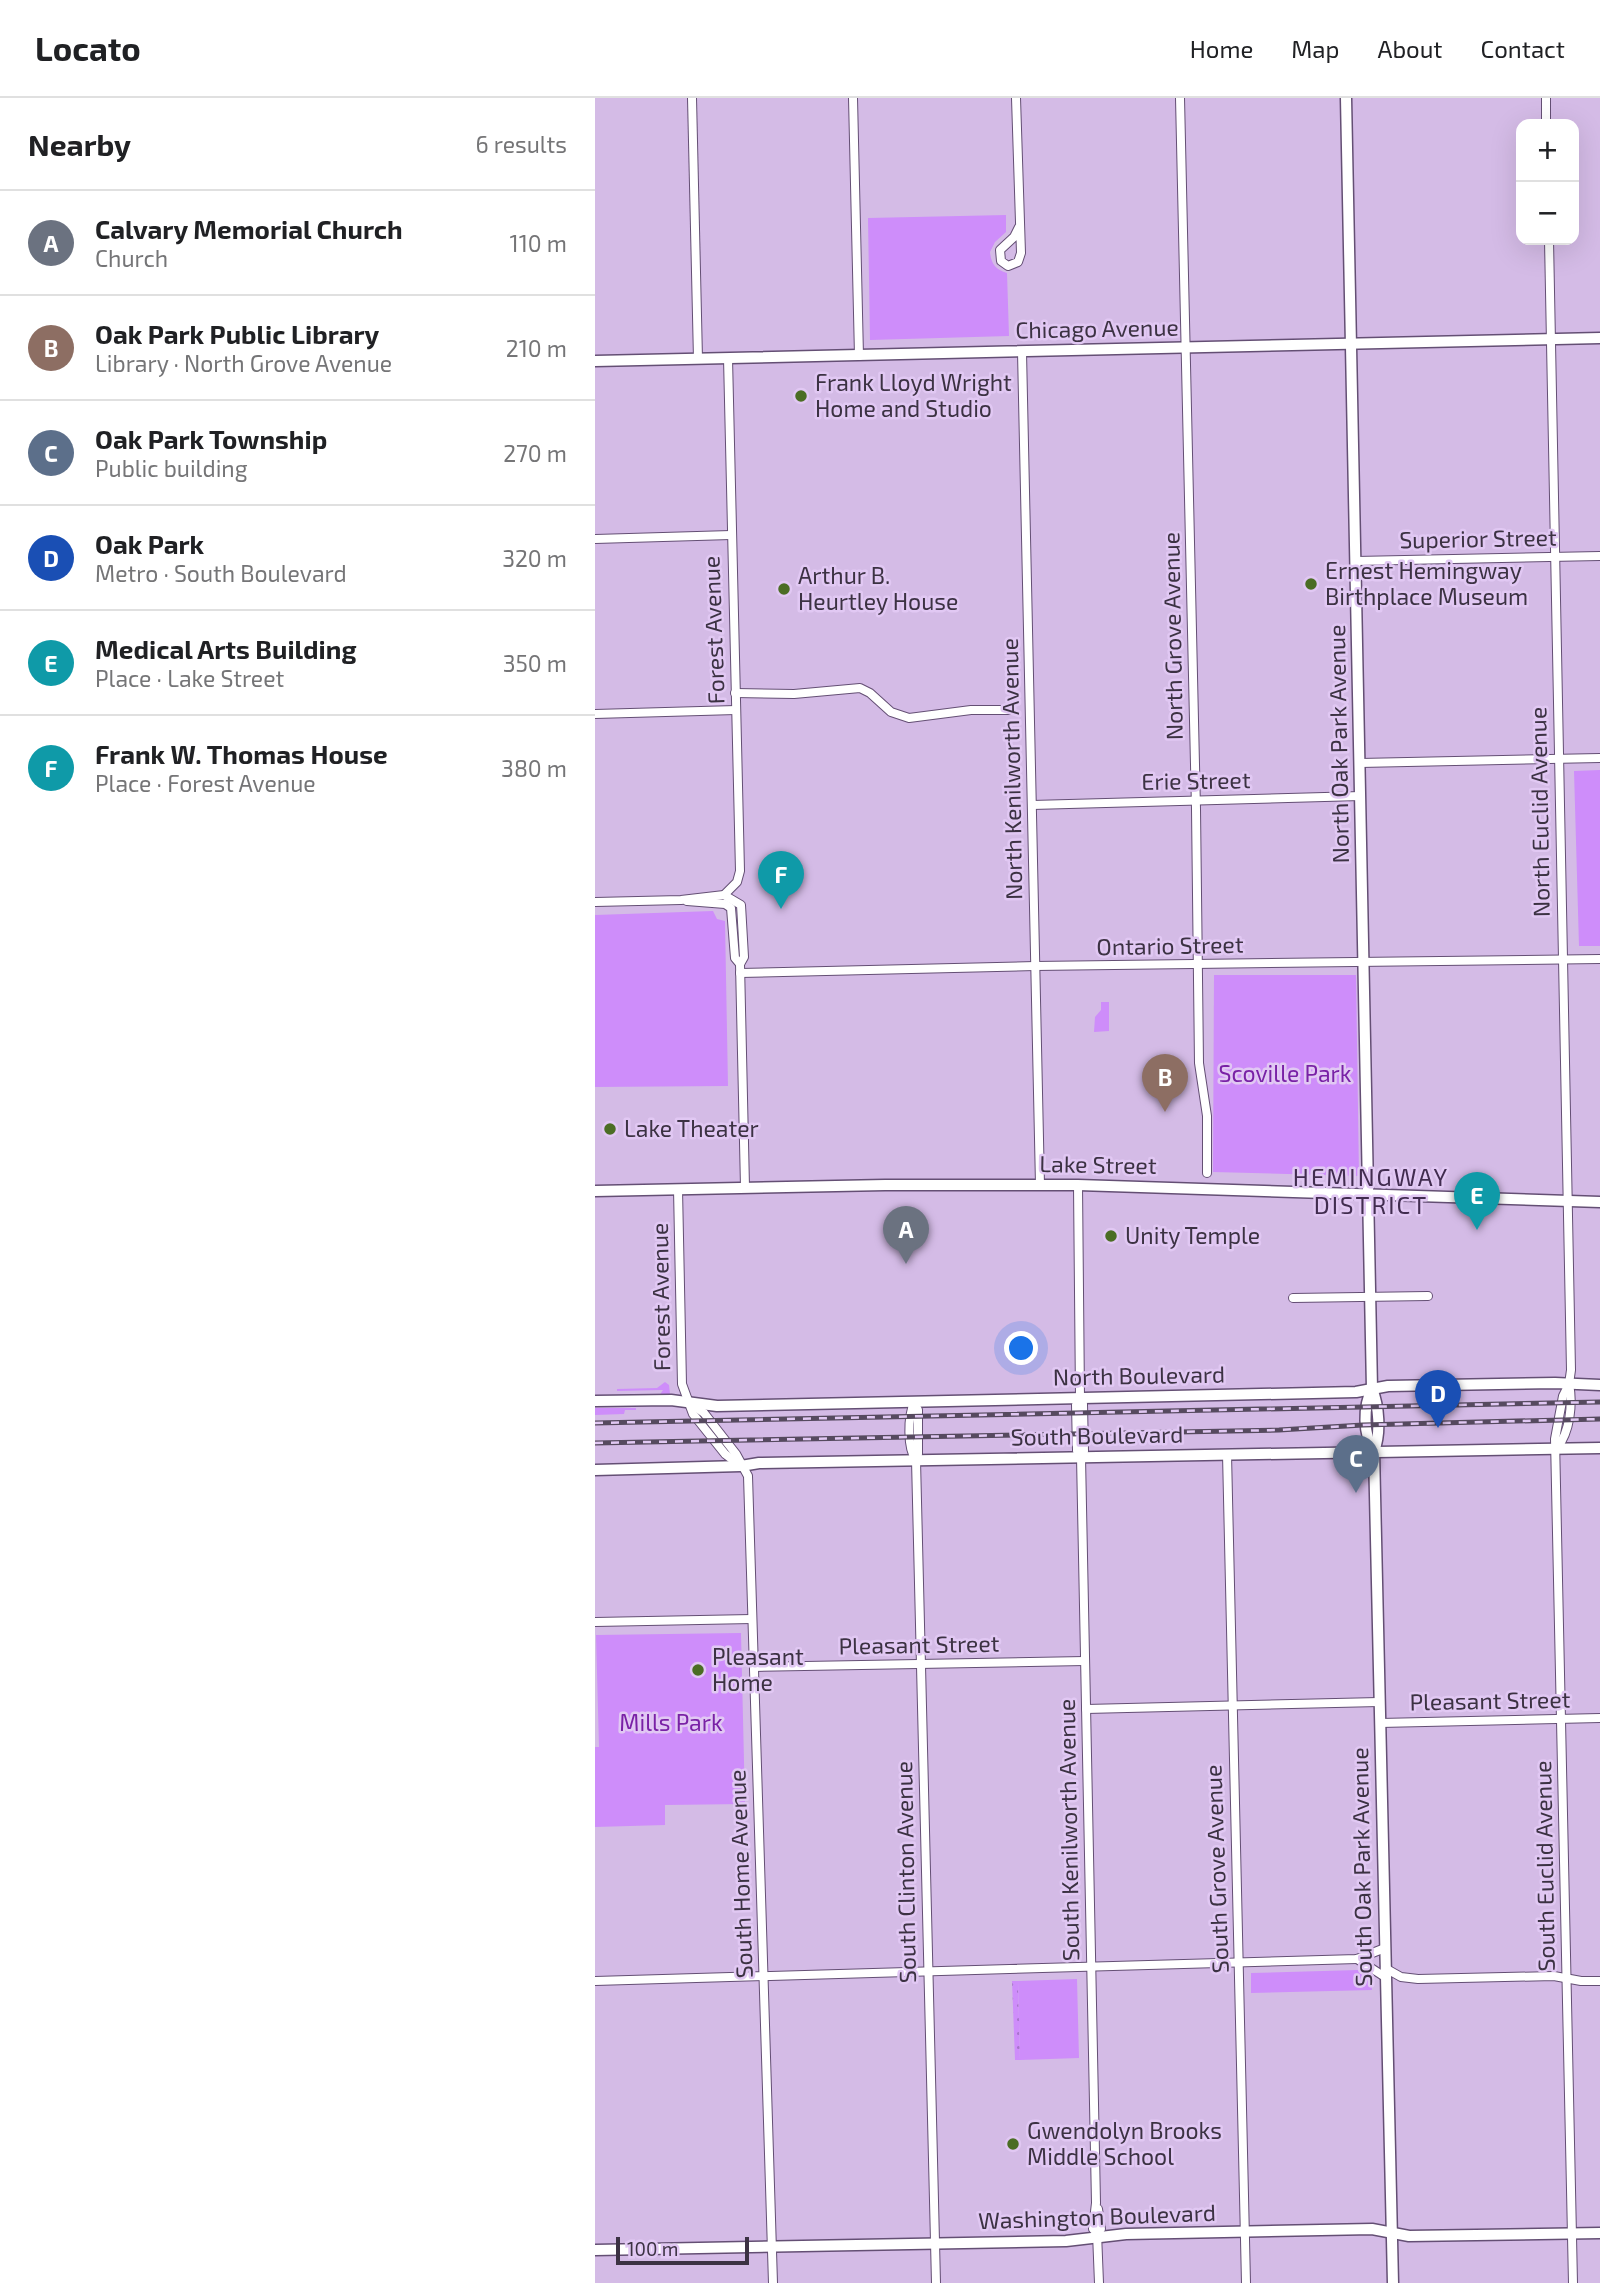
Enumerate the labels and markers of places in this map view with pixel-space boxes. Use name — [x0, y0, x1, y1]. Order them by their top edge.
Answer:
place label: Frank Lloyd Wright Home and Studio — [815, 368, 1012, 422]
marker: Frank Lloyd Wright Home and Studio — [793, 388, 809, 404]
place label: Ernest Hemingway Birthplace Museum — [1325, 556, 1528, 610]
place label: Arthur B. Heurtley House — [798, 561, 958, 615]
marker: Ernest Hemingway Birthplace Museum — [1303, 576, 1319, 592]
marker: Arthur B. Heurtley House — [776, 581, 792, 597]
pin: F — [758, 851, 804, 909]
pin: B — [1142, 1054, 1188, 1112]
place label: Lake Theater — [624, 1114, 759, 1142]
marker: Lake Theater — [602, 1121, 618, 1137]
pin: E — [1454, 1172, 1500, 1230]
pin: A — [883, 1206, 929, 1264]
place label: Unity Temple — [1125, 1221, 1260, 1249]
marker: Unity Temple — [1103, 1228, 1119, 1244]
pin: D — [1415, 1370, 1461, 1428]
pin: C — [1333, 1435, 1379, 1493]
place label: Pleasant Home — [712, 1642, 804, 1696]
marker: Pleasant Home — [690, 1662, 706, 1678]
place label: Gwendolyn Brooks Middle School — [1027, 2116, 1222, 2170]
marker: Gwendolyn Brooks Middle School — [1005, 2136, 1021, 2152]

